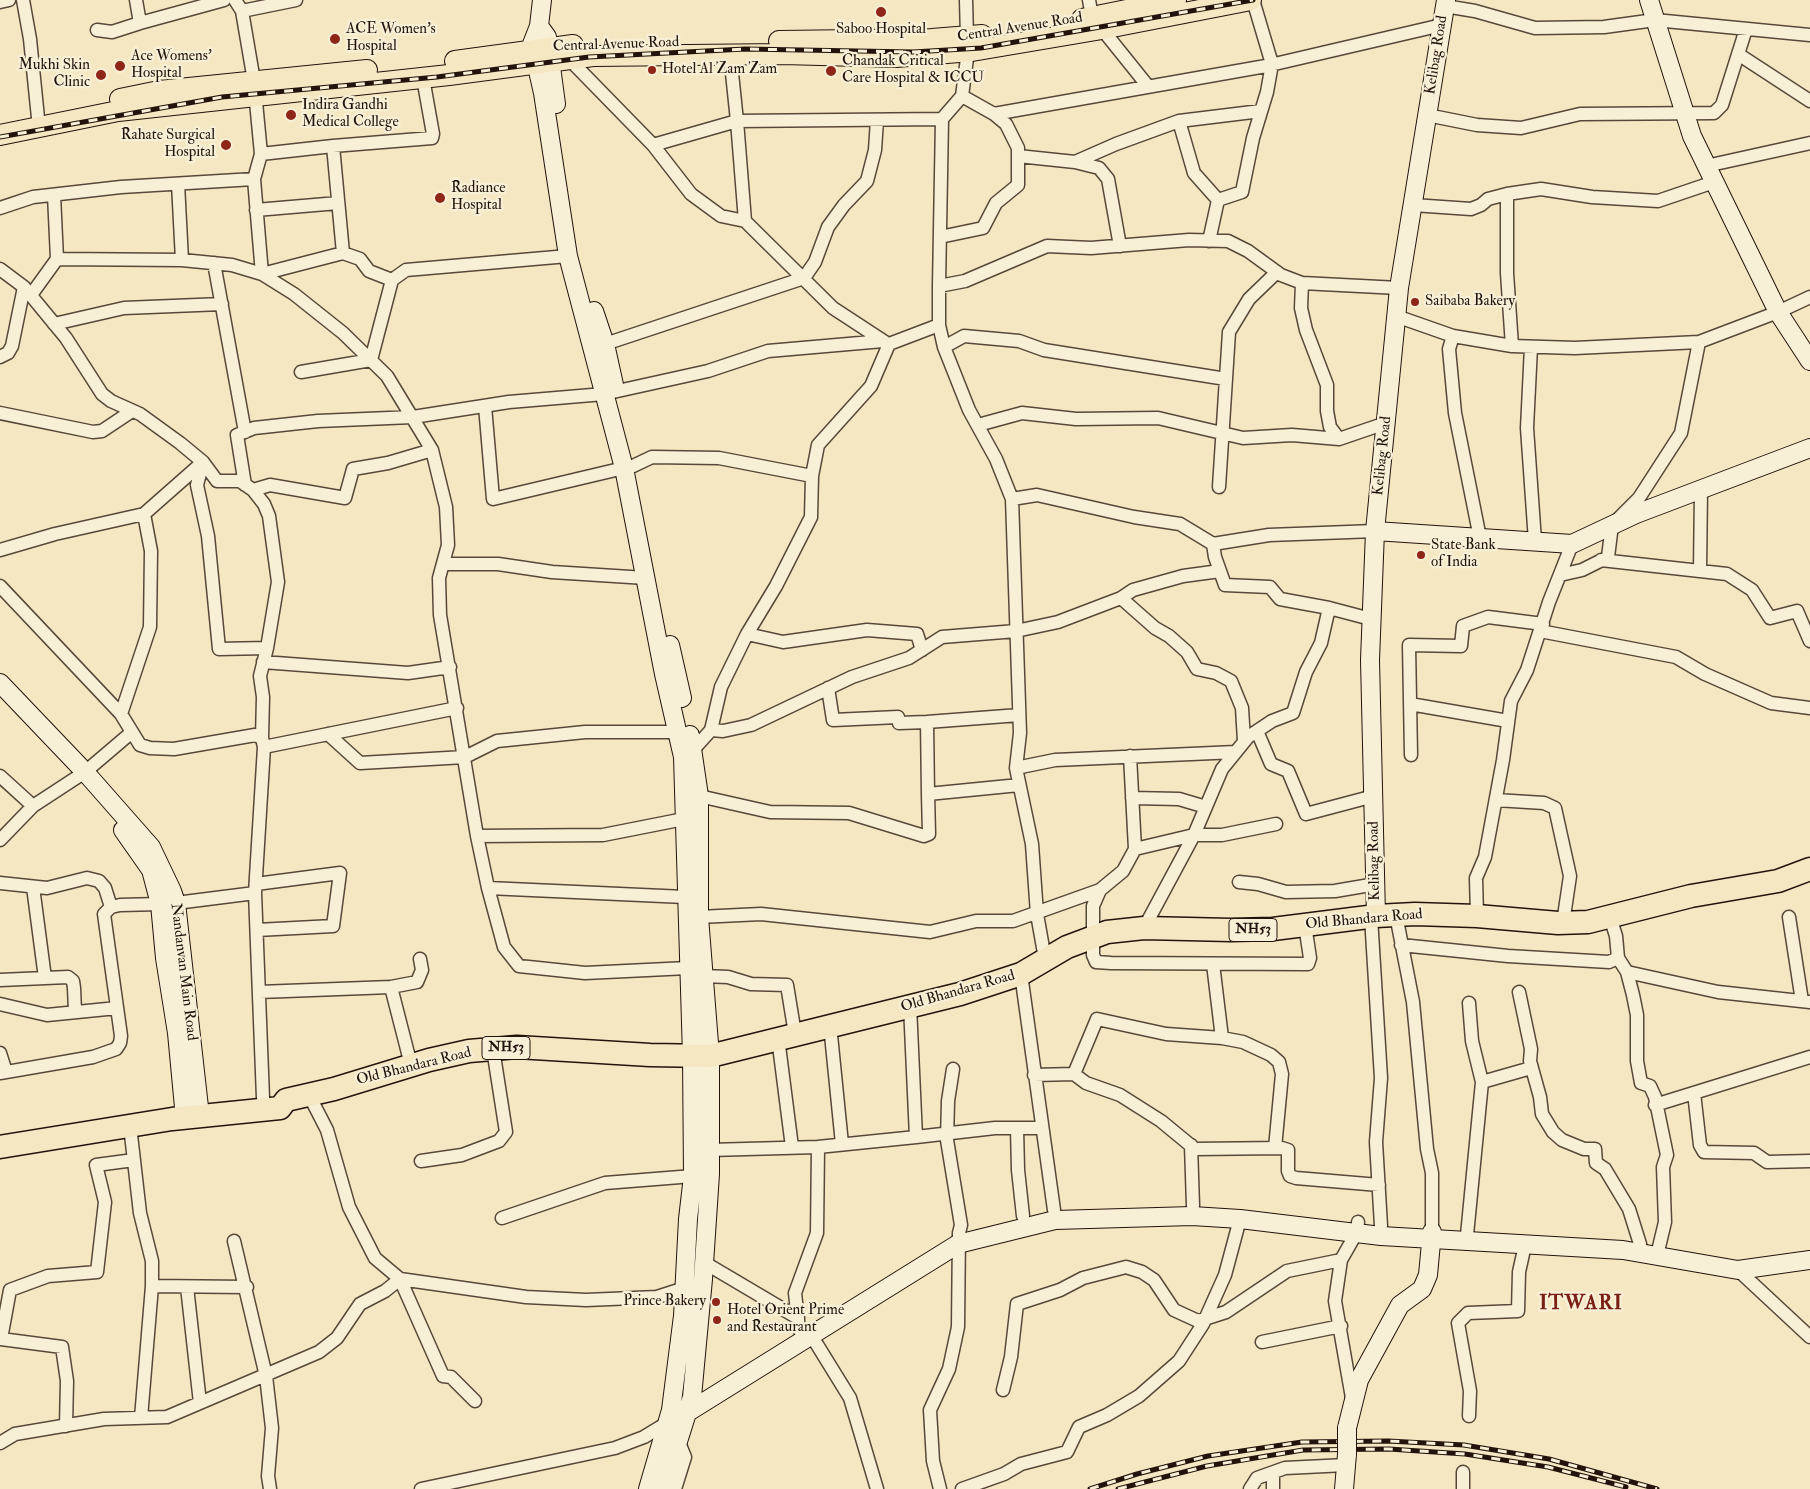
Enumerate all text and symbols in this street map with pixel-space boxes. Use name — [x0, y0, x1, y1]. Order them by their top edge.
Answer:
marker: Saboo Hospital — [874, 5, 888, 19]
street label: Central Avenue Road — [956, 9, 1084, 47]
street label: Kelibag Road — [1422, 14, 1452, 96]
place label: ACE Women's Hospital — [346, 21, 436, 56]
place label: Saboo Hospital — [836, 21, 926, 39]
marker: ACE Women's Hospital — [328, 32, 342, 46]
street label: Central Avenue Road — [552, 34, 680, 56]
place label: Ace Womens' Hospital — [131, 48, 212, 83]
place label: Chandak Critical Care Hospital & ICCU — [842, 53, 984, 88]
place label: Mukhi Skin Clinic — [19, 57, 90, 92]
marker: Ace Womens' Hospital — [113, 59, 127, 73]
place label: Hotel Al Zam Zam — [662, 61, 777, 79]
marker: Hotel Al Zam Zam — [646, 64, 658, 76]
marker: Chandak Critical Care Hospital & ICCU — [824, 64, 838, 78]
marker: Mukhi Skin Clinic — [94, 68, 108, 82]
place label: Indira Gandhi Medical College — [302, 97, 399, 132]
marker: Indira Gandhi Medical College — [284, 108, 298, 122]
place label: Rahate Surgical Hospital — [121, 127, 215, 162]
marker: Rahate Surgical Hospital — [219, 138, 233, 152]
place label: Radiance Hospital — [451, 180, 505, 215]
marker: Radiance Hospital — [433, 191, 447, 205]
place label: Saibaba Bakery — [1425, 293, 1515, 311]
marker: Saibaba Bakery — [1409, 296, 1421, 308]
street label: Kelibag Road — [1370, 415, 1396, 497]
place label: State Bank of India — [1431, 537, 1496, 572]
marker: State Bank of India — [1415, 549, 1427, 561]
street label: Kelibag Road — [1365, 821, 1385, 901]
street label: Nandanvan Main Road — [166, 902, 200, 1042]
street label: Old Bhandara Road — [1305, 906, 1423, 934]
road number: NH53 — [1229, 918, 1277, 942]
street label: Old Bhandara Road — [899, 967, 1017, 1017]
road number: NH53 — [482, 1036, 530, 1060]
street label: Old Bhandara Road — [355, 1044, 473, 1090]
place label: Prince Bakery — [623, 1293, 706, 1311]
district label: ITWARI — [1538, 1293, 1624, 1317]
marker: Prince Bakery — [710, 1296, 722, 1308]
place label: Hotel Orient Prime and Restaurant — [727, 1302, 844, 1337]
marker: Hotel Orient Prime and Restaurant — [711, 1314, 723, 1326]

